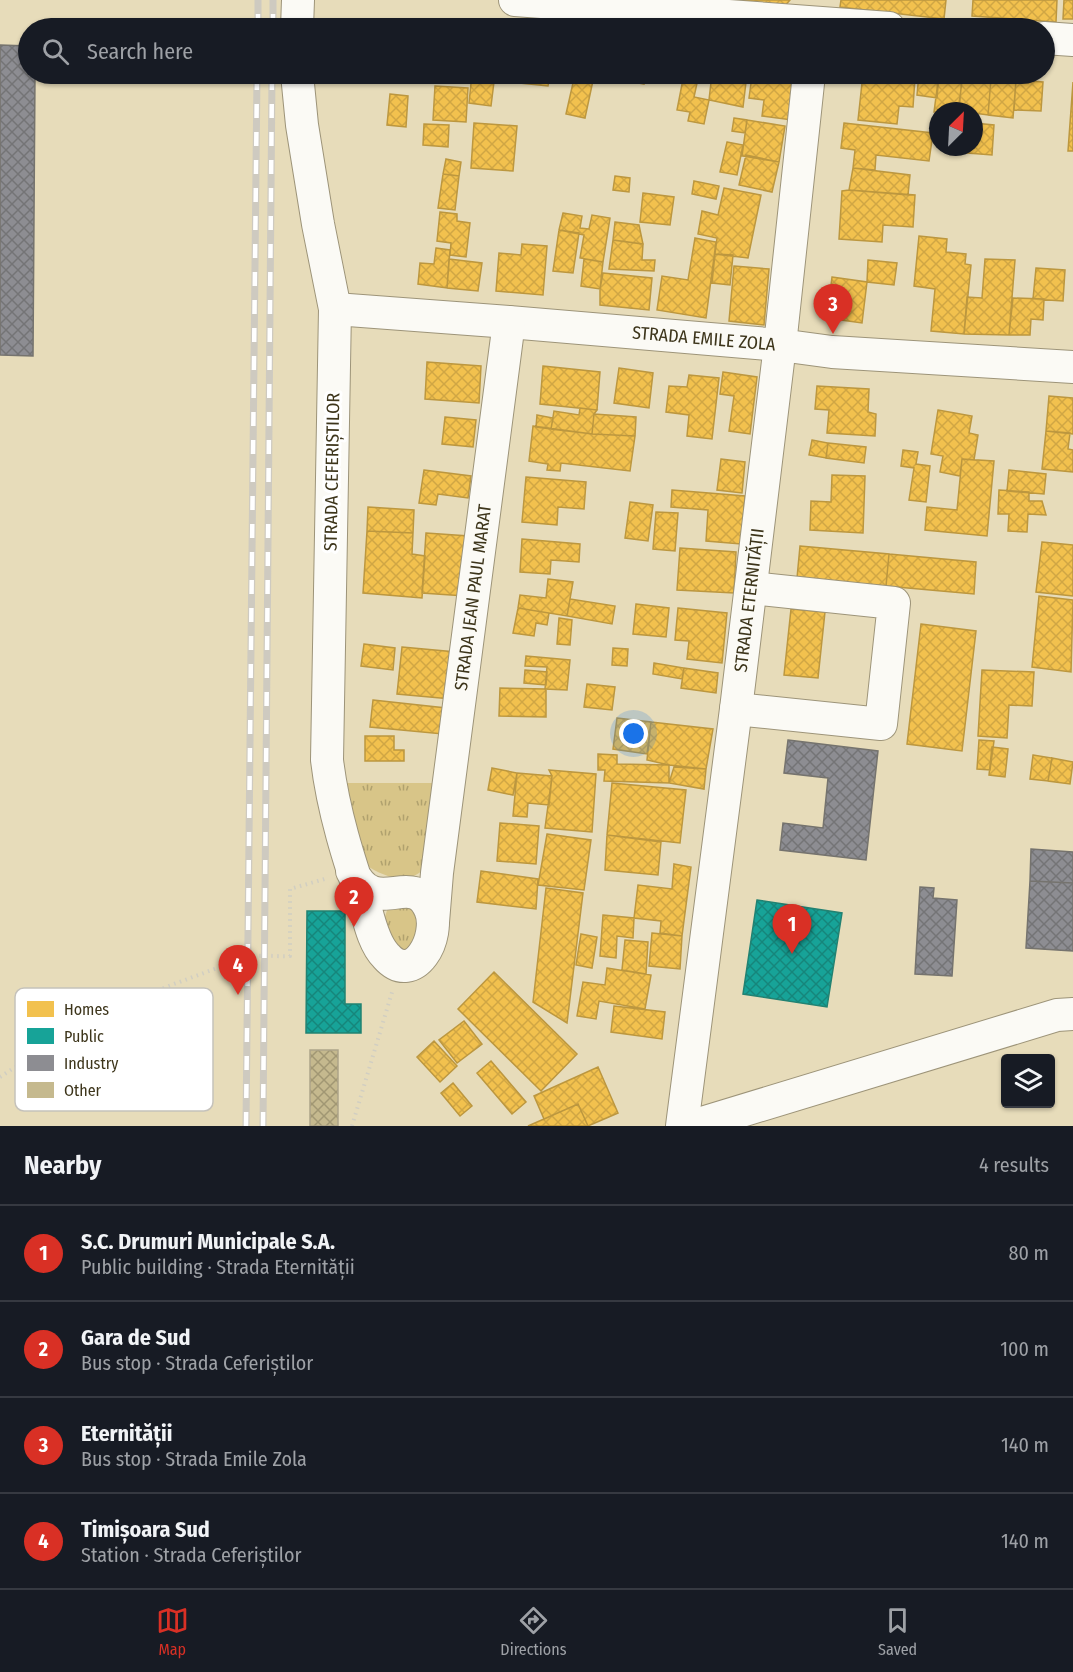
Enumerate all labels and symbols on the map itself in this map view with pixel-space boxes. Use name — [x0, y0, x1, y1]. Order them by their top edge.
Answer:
north arrow — [929, 102, 983, 156]
pin: 3 — [814, 284, 852, 334]
street label: STRADA EMILE ZOLA — [631, 322, 777, 356]
street label: STRADA CEFERIȘTILOR — [320, 392, 344, 551]
street label: STRADA JEAN PAUL MARAT — [450, 502, 496, 692]
street label: STRADA ETERNITĂȚII — [730, 527, 769, 673]
your location — [619, 719, 648, 748]
pin: 2 — [334, 878, 374, 927]
pin: 1 — [772, 904, 812, 954]
pin: 4 — [218, 946, 258, 995]
legend — [15, 988, 213, 1111]
text: Homes — [64, 1000, 109, 1019]
text: Public — [64, 1027, 104, 1046]
text: Industry — [64, 1054, 119, 1073]
text: Other — [64, 1081, 102, 1100]

